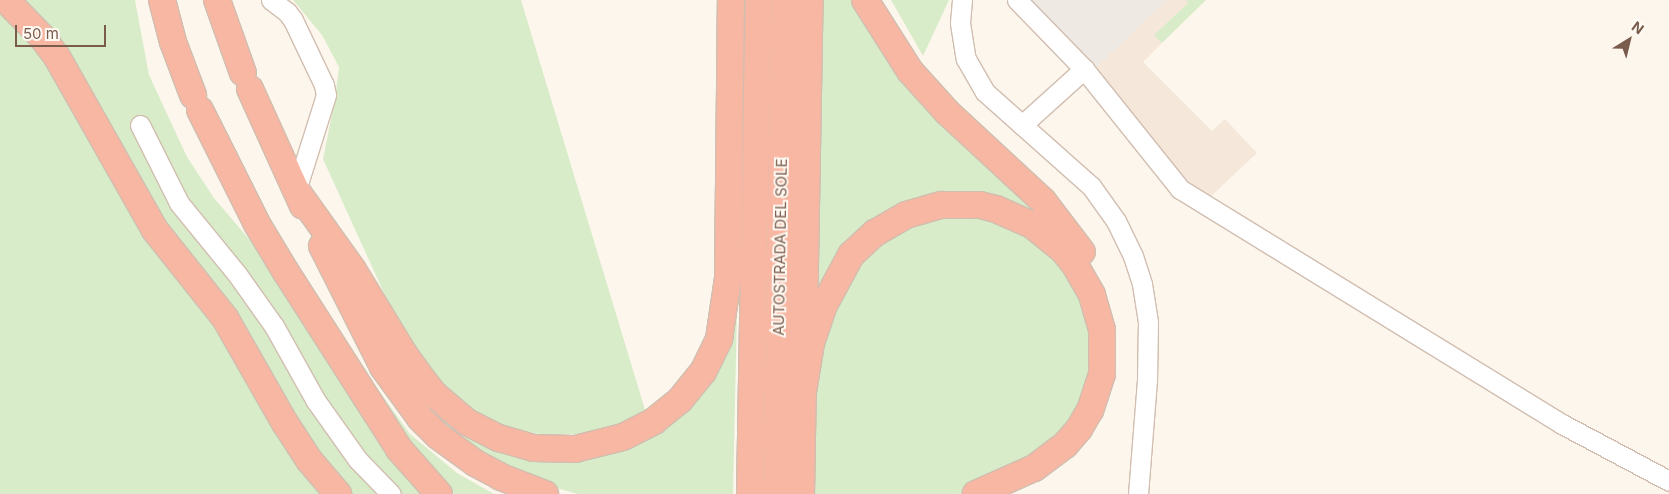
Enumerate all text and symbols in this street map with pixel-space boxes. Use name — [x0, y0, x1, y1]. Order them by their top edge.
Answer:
scale bar — [18, 15, 109, 47]
north arrow — [1604, 15, 1654, 65]
text: N — [1629, 17, 1647, 37]
text: 50 m — [23, 24, 59, 43]
street label: AUTOSTRADA DEL SOLE — [769, 158, 791, 336]

